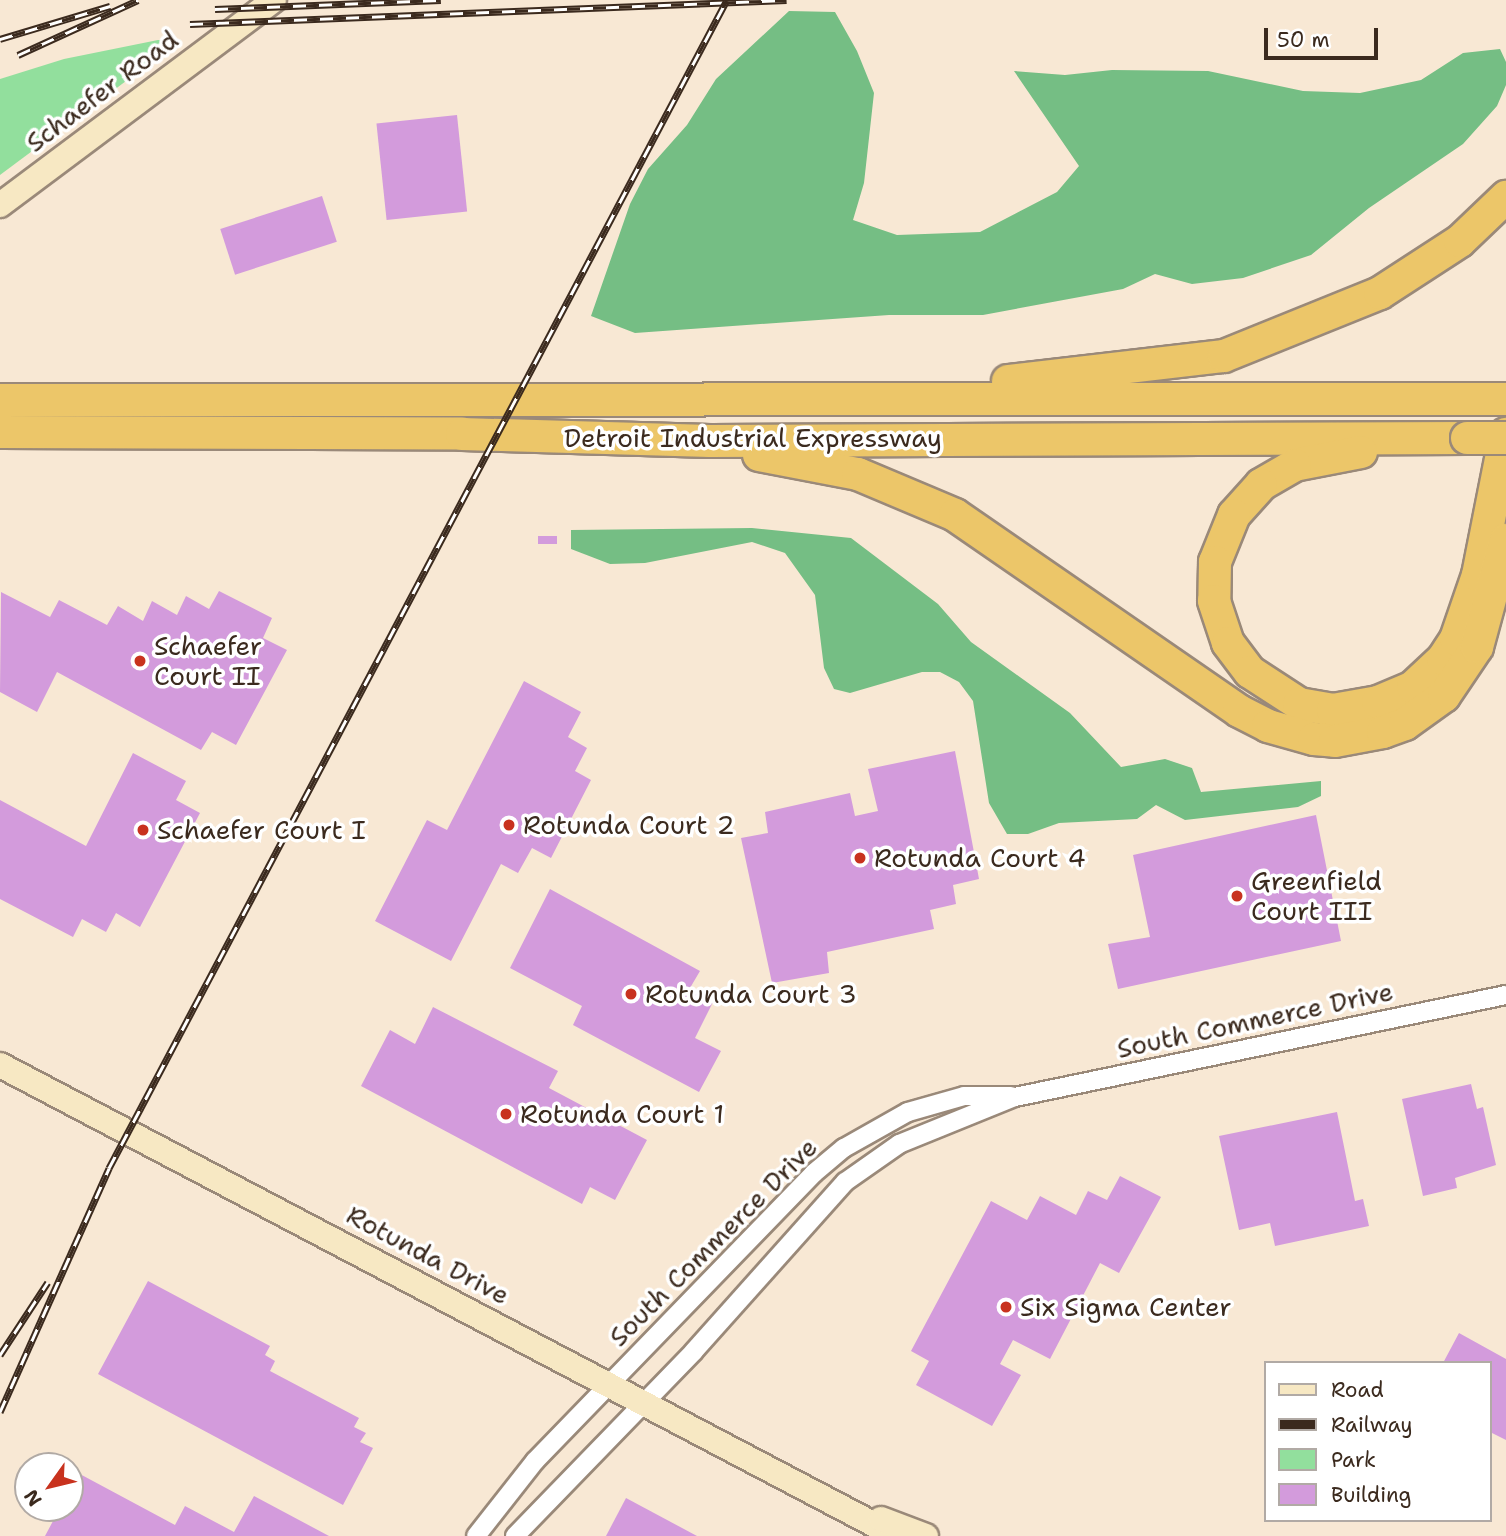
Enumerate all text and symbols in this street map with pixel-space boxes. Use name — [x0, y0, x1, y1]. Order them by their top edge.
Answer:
scale bar — [1268, 14, 1382, 58]
street label: Schaefer Road — [20, 24, 184, 158]
text: 50 m — [1277, 26, 1330, 54]
street label: Detroit Industrial Expressway — [564, 422, 942, 454]
place label: Schaefer Court II — [154, 630, 262, 692]
marker: Schaefer Court II — [132, 653, 148, 669]
place label: Rotunda Court 2 — [523, 809, 735, 841]
place label: Schaefer Court I — [157, 814, 366, 846]
marker: Rotunda Court 2 — [501, 817, 517, 833]
marker: Schaefer Court I — [135, 822, 151, 838]
place label: Rotunda Court 4 — [874, 842, 1086, 874]
marker: Rotunda Court 4 — [852, 850, 868, 866]
place label: Greenfield Court III — [1251, 865, 1382, 926]
marker: Greenfield Court III — [1229, 888, 1245, 904]
street label: South Commerce Drive — [1114, 975, 1396, 1065]
place label: Rotunda Court 3 — [645, 978, 857, 1010]
marker: Rotunda Court 3 — [623, 986, 639, 1002]
place label: Rotunda Court 1 — [520, 1098, 724, 1130]
marker: Rotunda Court 1 — [498, 1106, 514, 1122]
street label: South Commerce Drive — [602, 1131, 824, 1353]
street label: Rotunda Drive — [341, 1199, 515, 1311]
place label: Six Sigma Center — [1020, 1291, 1232, 1323]
marker: Six Sigma Center — [998, 1299, 1014, 1315]
legend — [1264, 1361, 1492, 1522]
text: Road — [1331, 1376, 1384, 1404]
text: Railway — [1331, 1411, 1413, 1439]
text: Park — [1331, 1446, 1376, 1474]
north arrow — [14, 1452, 84, 1522]
text: Building — [1331, 1481, 1411, 1509]
text: N — [18, 1485, 47, 1511]

